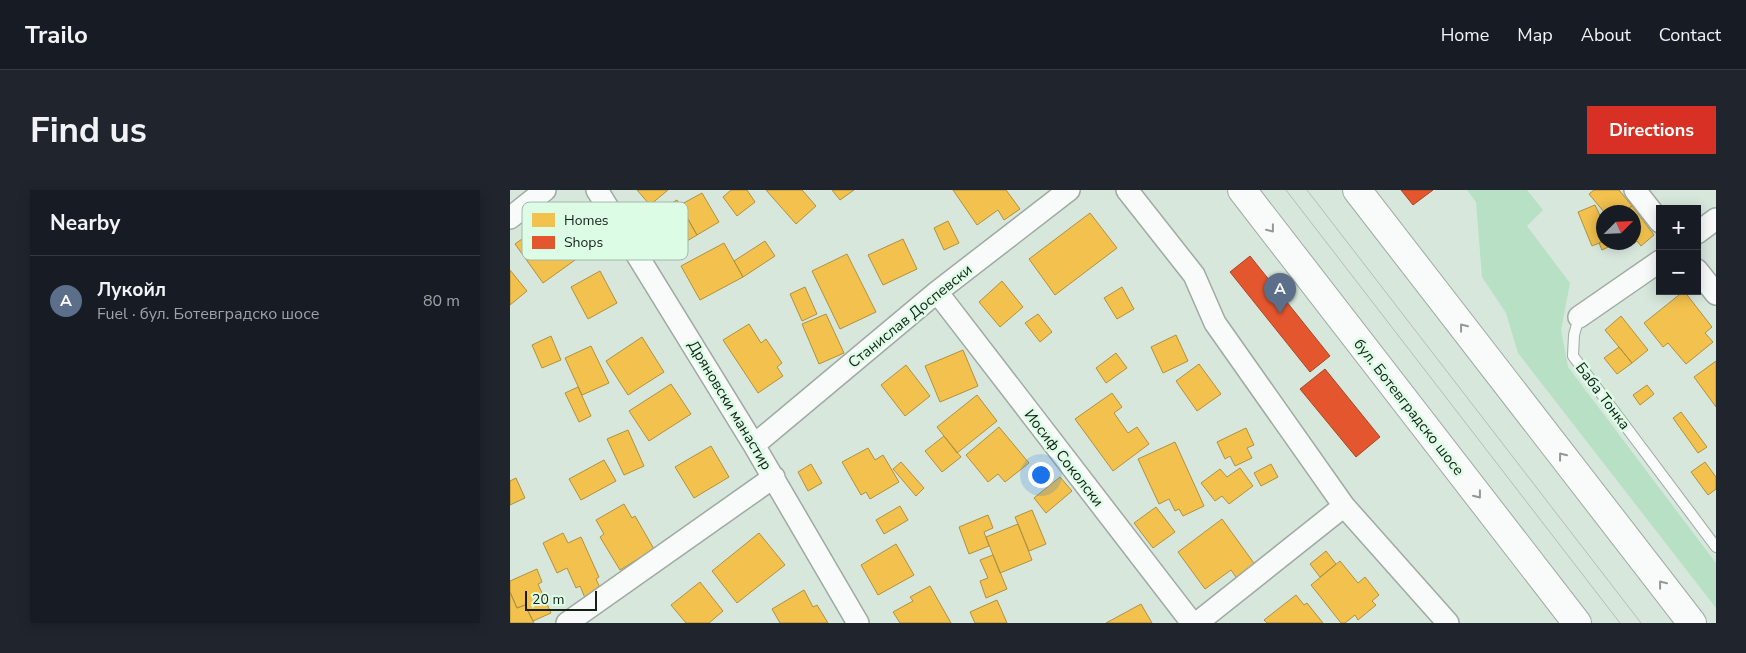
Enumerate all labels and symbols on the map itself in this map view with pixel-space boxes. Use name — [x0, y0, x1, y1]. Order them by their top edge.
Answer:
legend — [522, 202, 688, 260]
north arrow — [1596, 205, 1641, 250]
text: Homes — [564, 211, 609, 230]
one-way arrow — [1266, 223, 1275, 232]
text: Shops — [564, 233, 604, 252]
street label: Станислав Доспевски — [844, 260, 976, 372]
pin: A — [1264, 273, 1296, 314]
one-way arrow — [1460, 323, 1469, 333]
street label: бул. Ботевградско шосе — [1349, 334, 1469, 480]
street label: Дряновски манастир — [683, 336, 777, 474]
street label: Баба Тонка — [1571, 358, 1635, 434]
street label: Иосиф Соколски — [1020, 405, 1108, 511]
one-way arrow — [1560, 453, 1568, 462]
your location — [1028, 462, 1054, 488]
one-way arrow — [1472, 490, 1481, 499]
one-way arrow — [1659, 581, 1667, 590]
scale bar — [525, 588, 598, 611]

